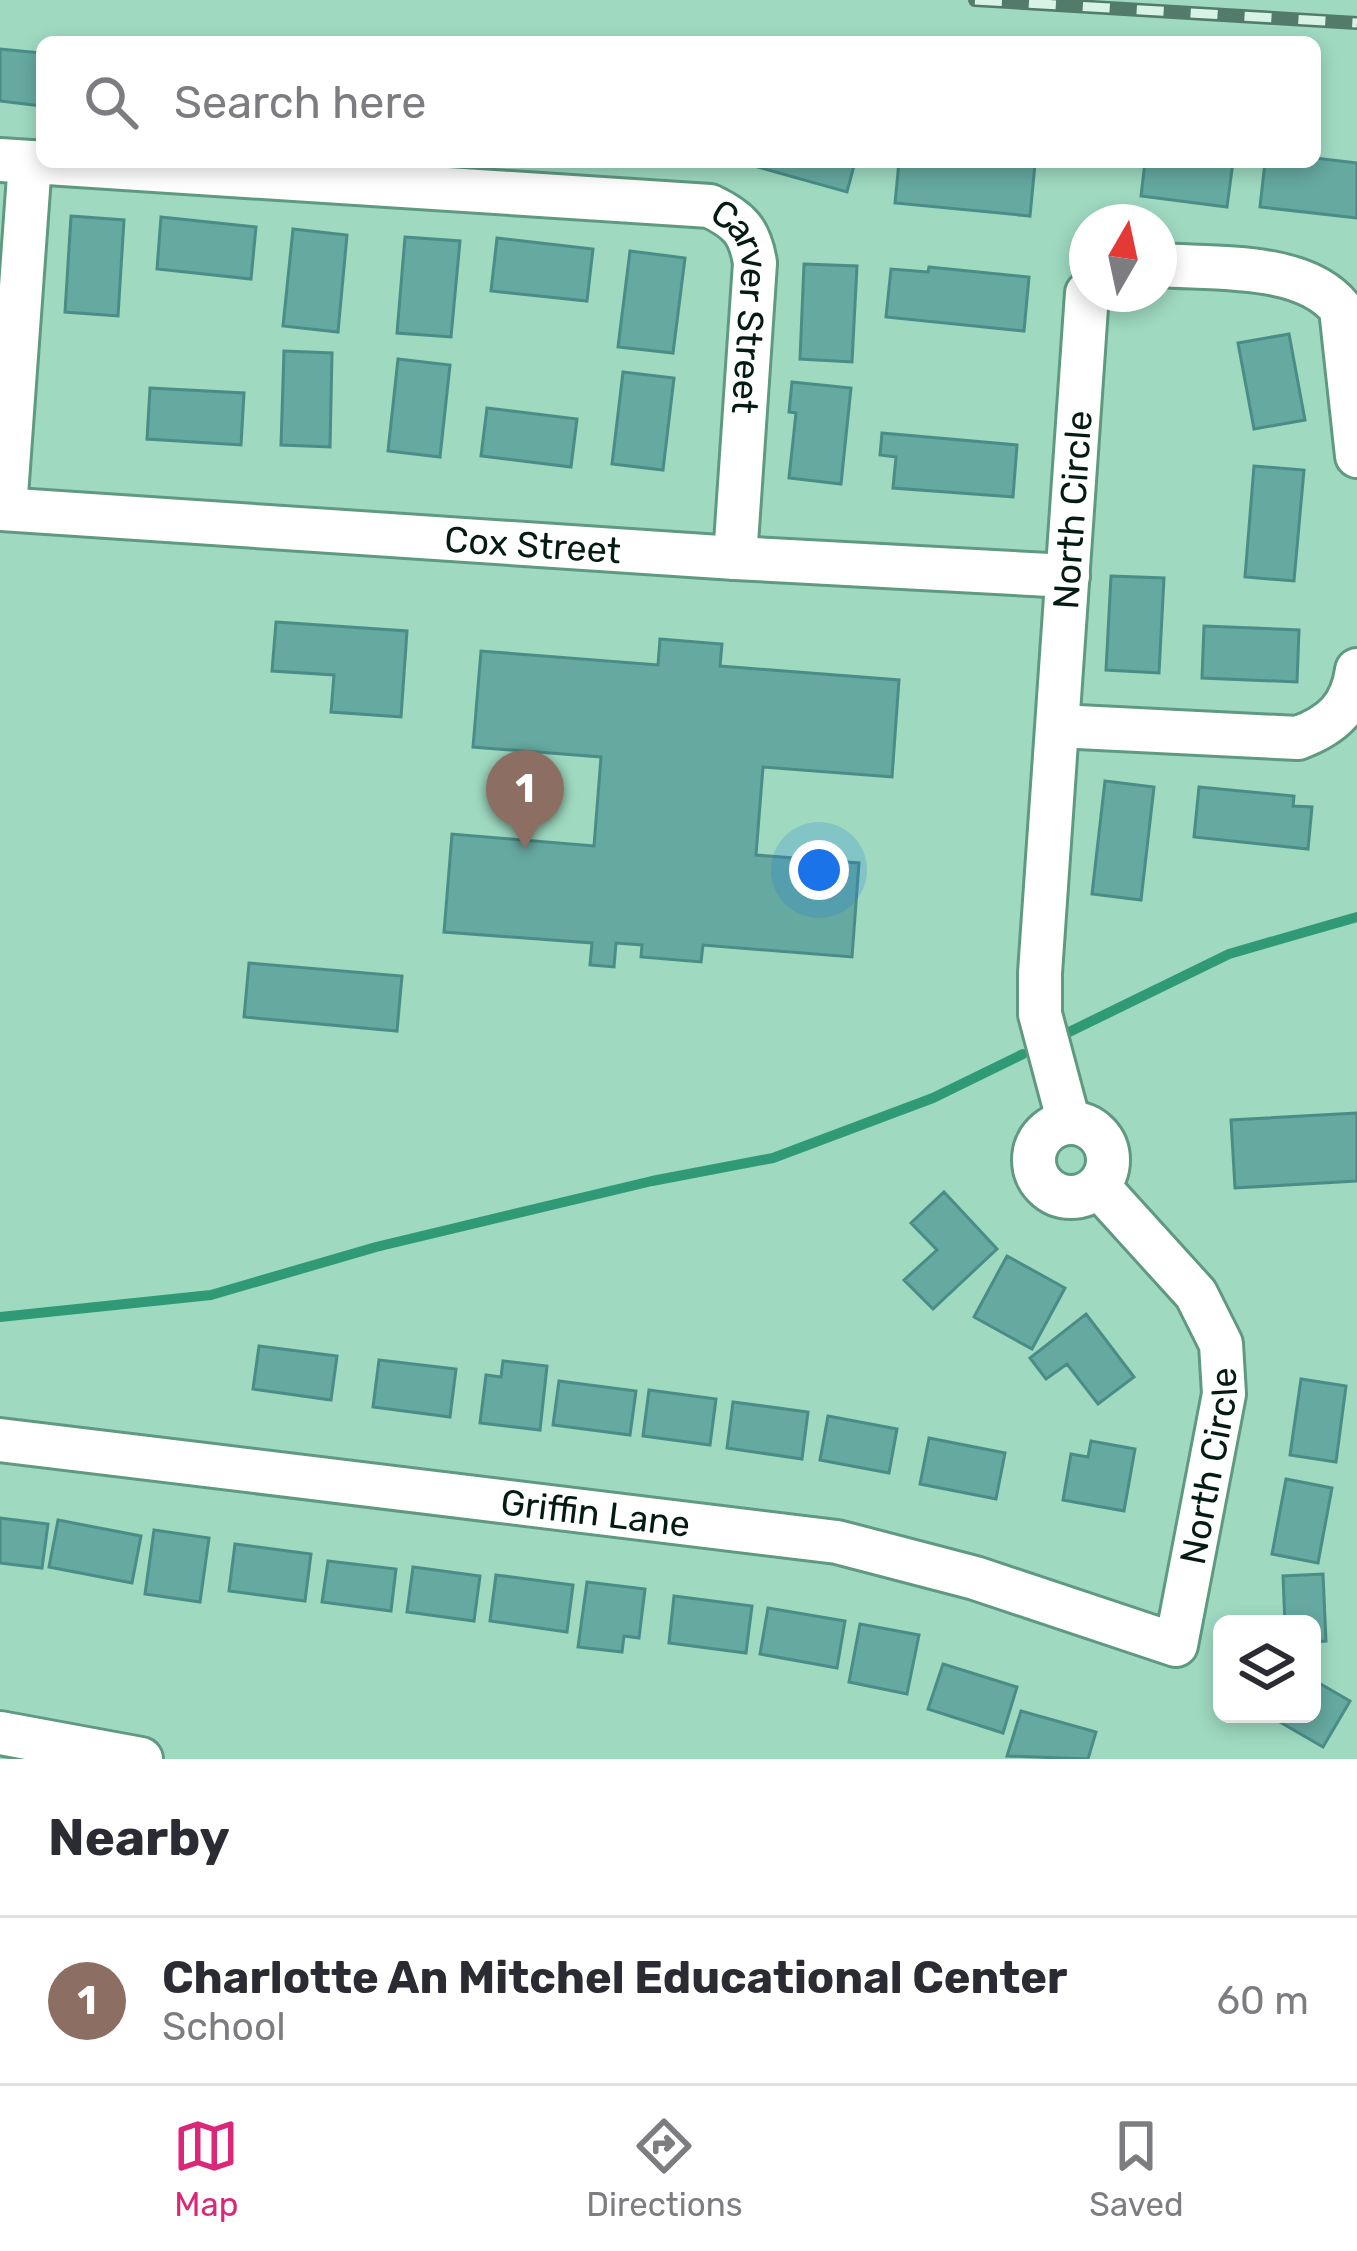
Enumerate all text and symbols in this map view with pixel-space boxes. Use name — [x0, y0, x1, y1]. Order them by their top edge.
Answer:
search box — [36, 36, 1321, 168]
icon: search — [78, 69, 144, 135]
text: Search here — [174, 76, 426, 129]
street label: Carver Street — [704, 190, 777, 415]
north arrow — [1069, 204, 1177, 312]
street label: North Circle — [1044, 409, 1100, 611]
street label: Cox Street — [443, 517, 622, 572]
pin: 1 — [486, 750, 564, 849]
your location — [789, 840, 849, 900]
street label: North Circle — [1170, 1366, 1246, 1568]
street label: Griffin Lane — [498, 1480, 693, 1545]
map controls — [1213, 1615, 1321, 1723]
button: layers — [1213, 1615, 1321, 1723]
text: Nearby — [48, 1807, 230, 1868]
text: Charlotte An Mitchel Educational Center — [162, 1951, 1067, 2004]
text: 1 — [77, 1978, 97, 2024]
text: 60 m — [1216, 1978, 1309, 2024]
text: School — [162, 2004, 286, 2050]
tab: Map — [173, 2113, 239, 2224]
tab: Directions — [586, 2113, 743, 2224]
tab: Saved — [1089, 2113, 1184, 2224]

